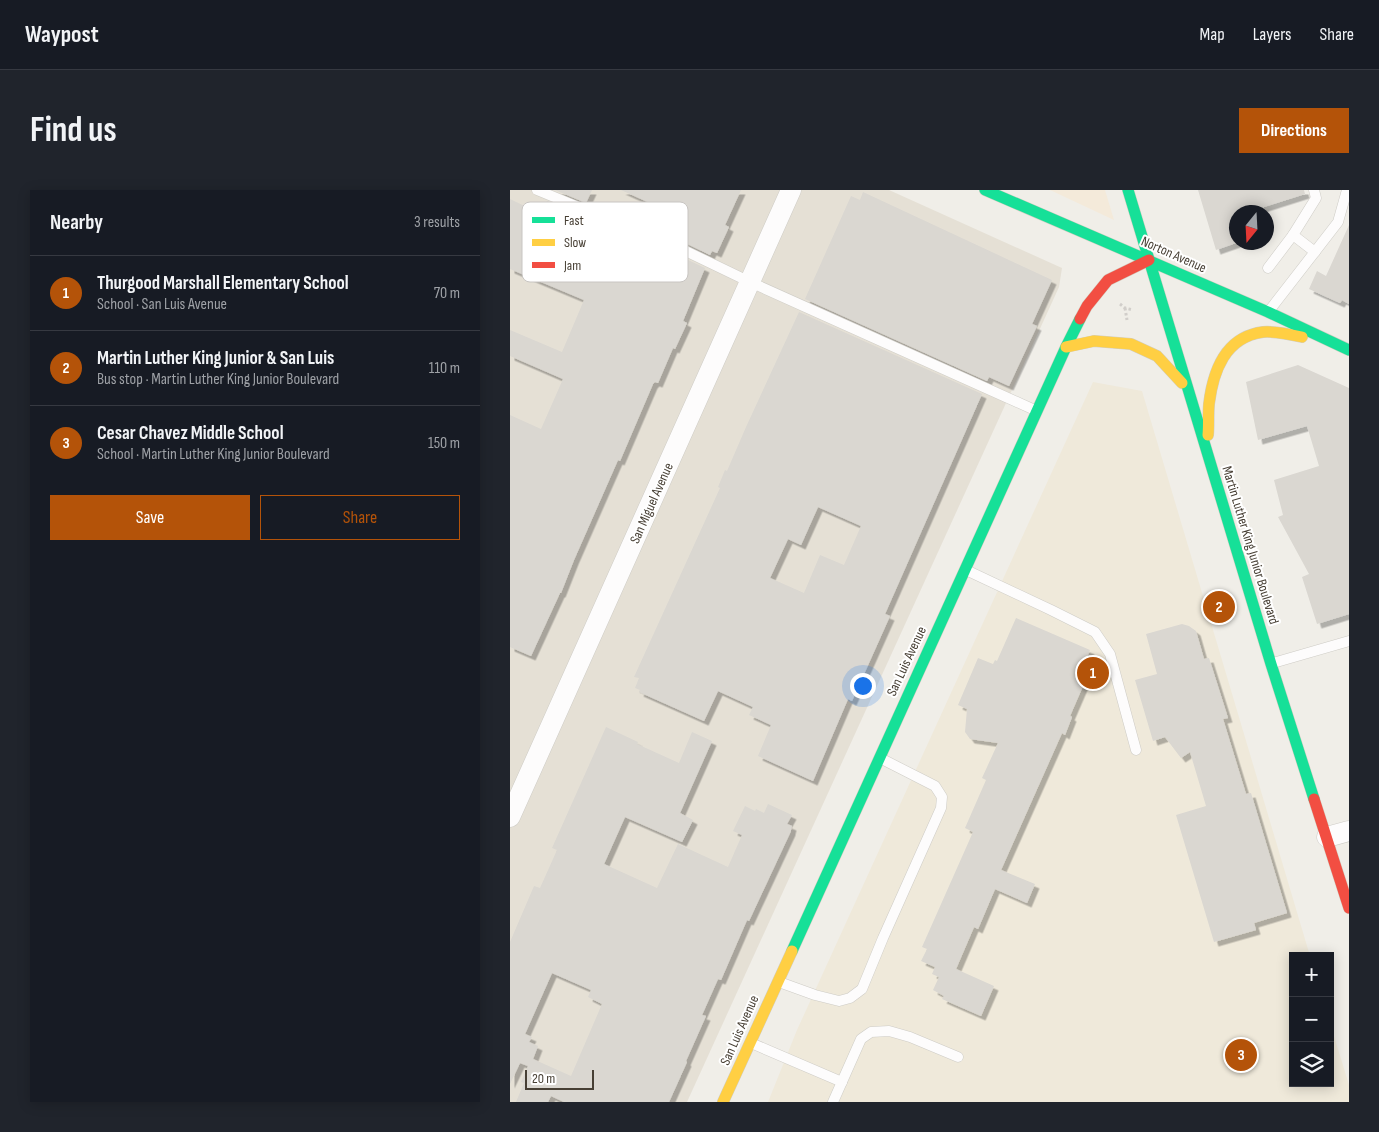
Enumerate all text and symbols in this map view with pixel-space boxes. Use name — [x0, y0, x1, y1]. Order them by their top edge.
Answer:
text: Waypost — [25, 20, 99, 49]
text: Map — [1200, 24, 1225, 45]
text: Layers — [1253, 24, 1292, 45]
text: Share — [1320, 24, 1354, 45]
button: Directions — [1239, 108, 1349, 153]
text: Find us — [30, 109, 117, 152]
legend — [522, 202, 688, 282]
north arrow — [1229, 205, 1274, 250]
text: Nearby — [50, 210, 103, 235]
text: Fast — [564, 212, 584, 229]
text: 3 results — [414, 213, 460, 232]
street label: Norton Avenue — [1139, 233, 1209, 276]
text: Slow — [564, 234, 586, 251]
text: Jam — [563, 257, 581, 274]
text: Thurgood Marshall Elementary School — [97, 272, 349, 295]
text: 1 — [63, 284, 69, 303]
text: 70 m — [434, 284, 460, 303]
text: School · San Luis Avenue — [97, 295, 227, 314]
text: Martin Luther King Junior & San Luis — [97, 347, 334, 370]
text: 2 — [62, 359, 70, 378]
text: 110 m — [429, 359, 460, 378]
text: Bus stop · Martin Luther King Junior Boulevard — [97, 370, 339, 389]
text: Cesar Chavez Middle School — [97, 422, 284, 445]
text: 3 — [62, 434, 70, 453]
text: 150 m — [428, 434, 460, 453]
text: School · Martin Luther King Junior Boulevard — [97, 445, 330, 464]
street label: San Miguel Avenue — [626, 460, 677, 546]
street label: Martin Luther King Junior Boulevard — [1218, 464, 1283, 626]
button: Save — [50, 495, 250, 540]
button: Share — [260, 495, 460, 540]
pin: 2 — [1203, 588, 1235, 626]
street label: San Luis Avenue — [883, 624, 930, 699]
pin: 1 — [1077, 654, 1109, 692]
your location — [850, 673, 876, 699]
map controls — [1289, 952, 1334, 1087]
button: + — [1289, 952, 1334, 997]
street label: San Luis Avenue — [716, 993, 762, 1068]
button: − — [1289, 997, 1334, 1042]
pin: 3 — [1225, 1036, 1257, 1074]
button: layers — [1289, 1042, 1334, 1087]
scale bar — [525, 1067, 594, 1090]
text: 20 m — [532, 1070, 555, 1087]

